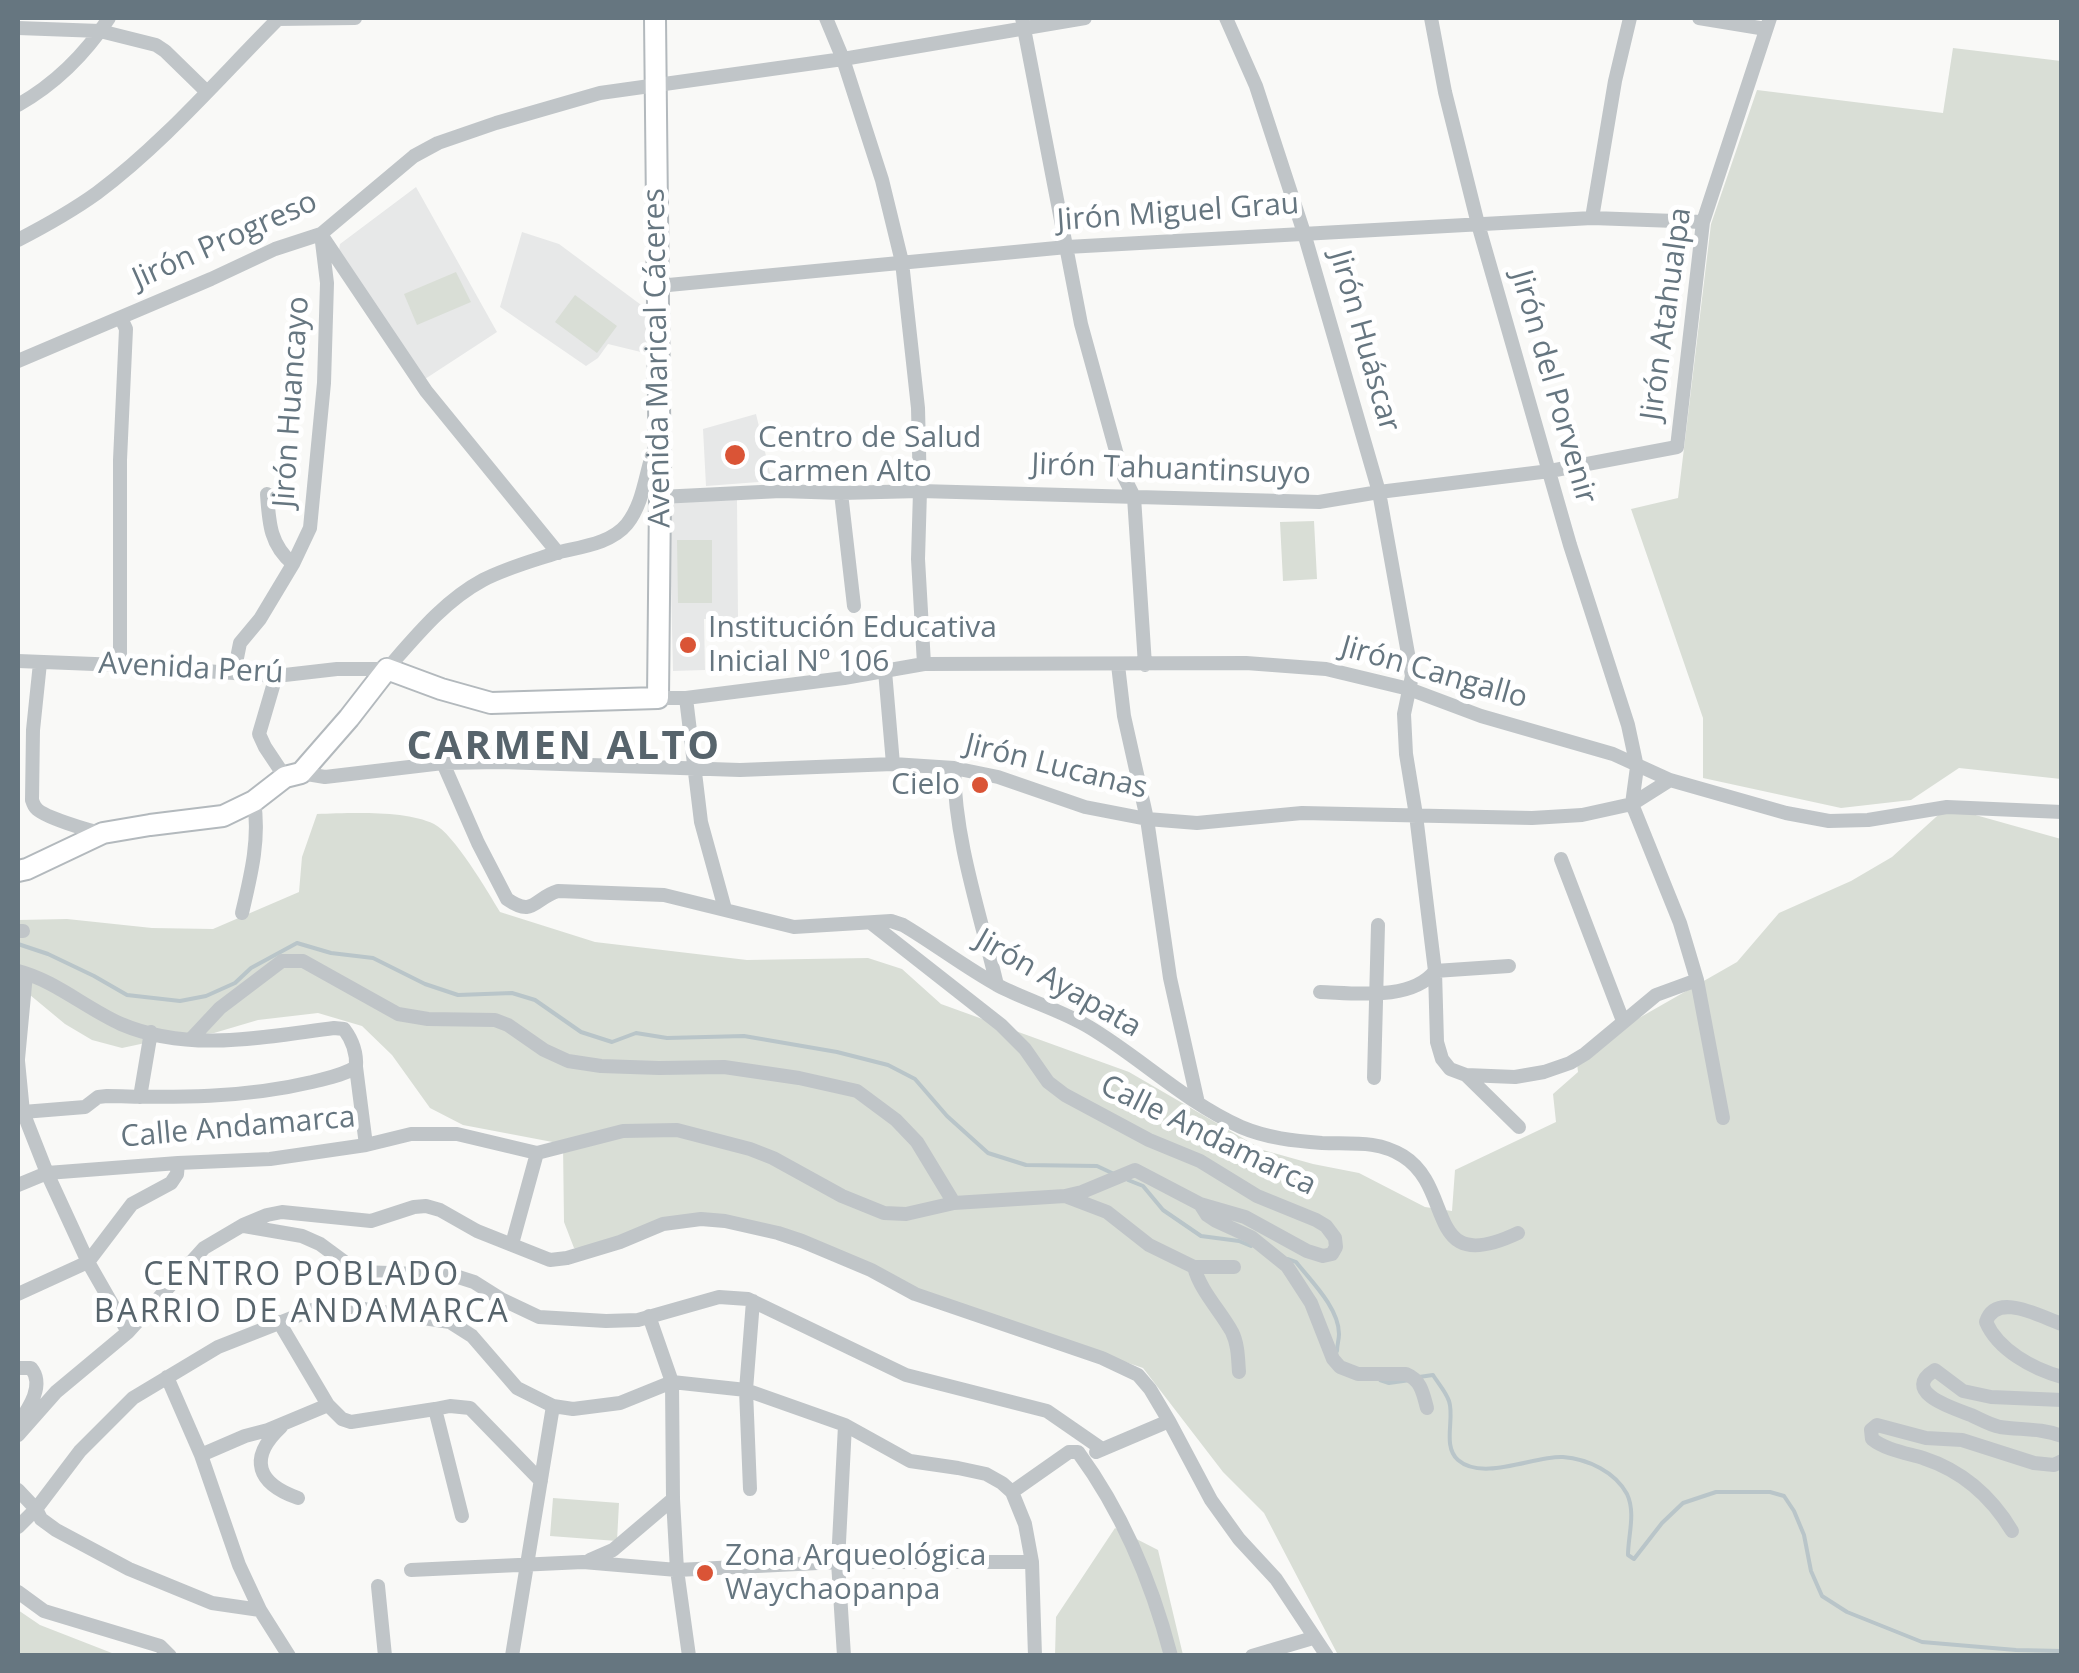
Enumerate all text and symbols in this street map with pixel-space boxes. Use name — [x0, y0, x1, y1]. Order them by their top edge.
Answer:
street label: Jirón Progreso — [127, 184, 323, 298]
street label: Jirón Miguel Grau — [1056, 187, 1300, 239]
street label: Avenida Marical Cáceres — [637, 188, 679, 528]
street label: Jirón Atahualpa — [1634, 205, 1700, 423]
street label: Jirón Huáscar — [1321, 246, 1407, 436]
street label: Jirón del Porvenir — [1502, 266, 1604, 508]
street label: Jirón Huancayo — [267, 295, 317, 509]
place label: Centro de Salud Carmen Alto — [758, 420, 981, 490]
marker: Centro de Salud Carmen Alto — [722, 442, 748, 468]
street label: Jirón Tahuantinsuyo — [1031, 447, 1311, 493]
place label: Institución Educativa Inicial Nº 106 — [708, 610, 997, 680]
street label: Jirón Cangallo — [1337, 629, 1531, 717]
marker: Institución Educativa Inicial Nº 106 — [677, 634, 699, 656]
street label: Avenida Perú — [98, 646, 284, 692]
district label: CARMEN ALTO — [406, 724, 722, 772]
street label: Jirón Lucanas — [961, 727, 1151, 807]
place label: Cielo — [891, 767, 960, 803]
marker: Cielo — [969, 774, 991, 796]
street label: Jirón Ayapata — [969, 922, 1147, 1046]
street label: Calle Andamarca — [1094, 1068, 1322, 1204]
street label: Calle Andamarca — [119, 1100, 357, 1156]
district label: CENTRO POBLADO BARRIO DE ANDAMARCA — [94, 1257, 510, 1332]
place label: Zona Arqueológica Waychaopanpa — [725, 1538, 986, 1608]
marker: Zona Arqueológica Waychaopanpa — [694, 1562, 716, 1584]

